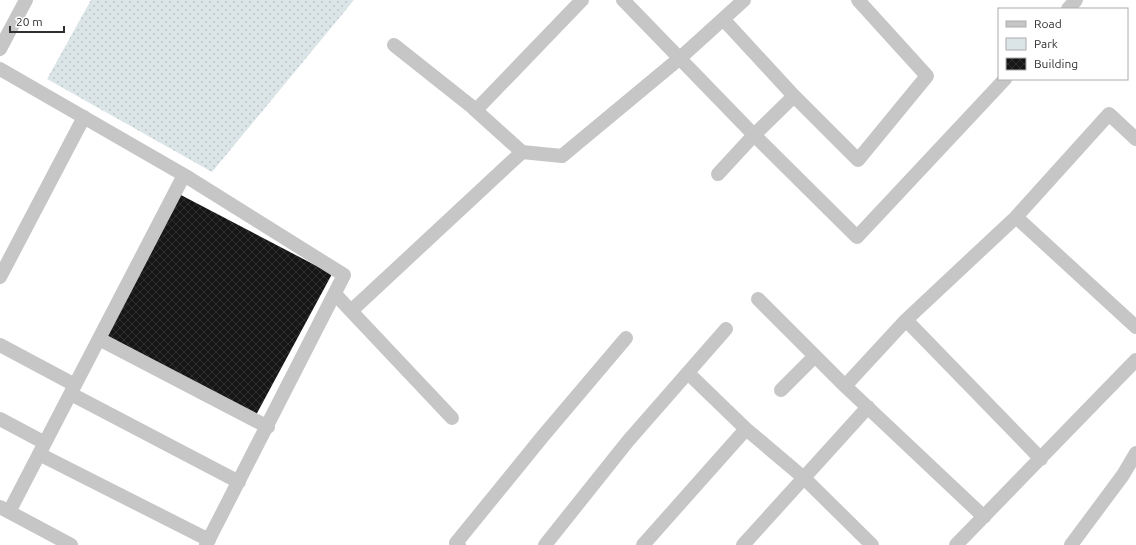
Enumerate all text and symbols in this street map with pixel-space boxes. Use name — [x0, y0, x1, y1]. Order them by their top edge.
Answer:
scale bar — [10, 8, 64, 34]
legend — [998, 8, 1128, 80]
text: 20 m — [16, 15, 43, 28]
text: Road — [1034, 17, 1062, 30]
text: Park — [1034, 37, 1058, 50]
text: Building — [1034, 57, 1078, 70]

